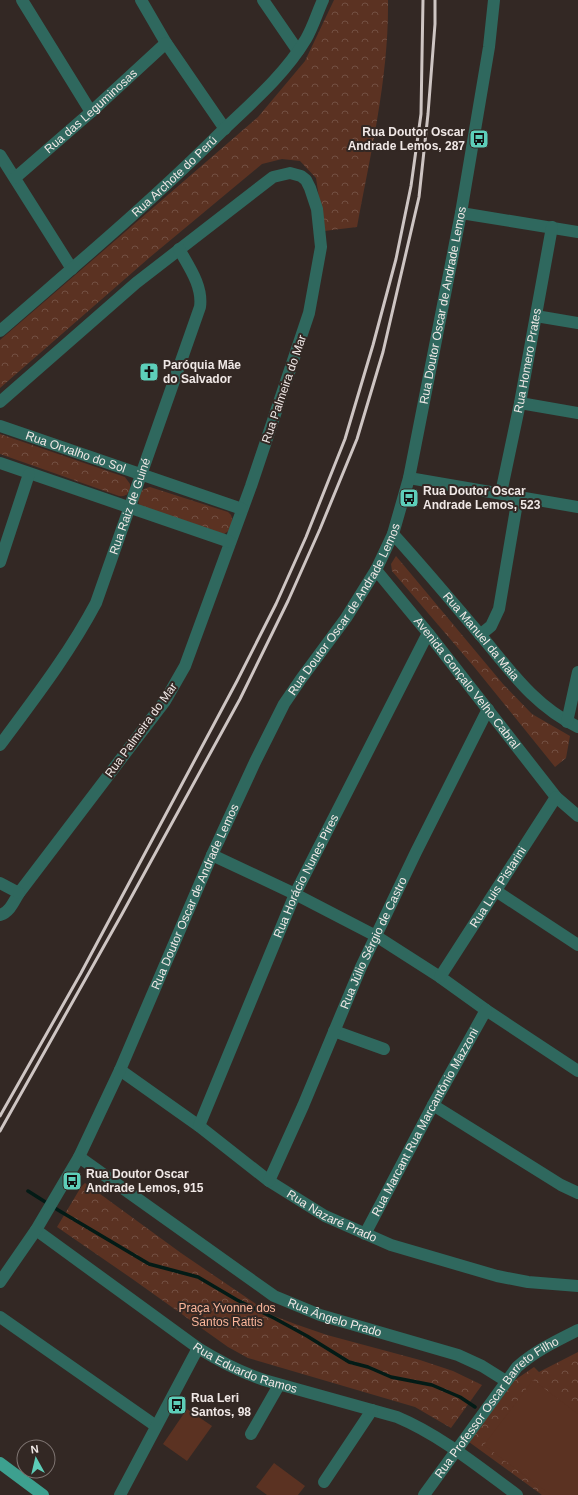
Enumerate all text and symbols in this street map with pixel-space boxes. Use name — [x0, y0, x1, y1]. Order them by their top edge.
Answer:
street label: Rua das Leguminosas — [42, 66, 140, 156]
place label: Rua Doutor Oscar Andrade Lemos, 287 — [348, 125, 465, 153]
bus stop icon: Rua Doutor Oscar Andrade Lemos, 287 — [468, 128, 490, 150]
street label: Rua Archote do Perú — [129, 133, 220, 220]
street label: Rua Doutor Oscar de Andrade Lemos — [417, 205, 469, 405]
street label: Rua Homero Prates — [511, 307, 544, 414]
street label: Rua Palmeira do Mar — [259, 333, 309, 445]
place label: Paróquia Mãe do Salvador — [163, 358, 241, 386]
church icon: Paróquia Mãe do Salvador — [138, 361, 160, 383]
street label: Rua Orvalho do Sol — [24, 428, 128, 476]
street label: Rua Raiz de Guiné — [107, 456, 153, 557]
place label: Rua Doutor Oscar Andrade Lemos, 523 — [423, 484, 541, 512]
bus stop icon: Rua Doutor Oscar Andrade Lemos, 523 — [398, 487, 420, 509]
street label: Rua Doutor Oscar de Andrade Lemos — [285, 522, 403, 698]
street label: Rua Manuel da Maia — [440, 589, 522, 684]
street label: Avenida Gonçalo Velho Cabral — [411, 614, 523, 752]
street label: Rua Palmeira do Mar — [102, 680, 180, 780]
street label: Rua Doutor Oscar de Andrade Lemos — [148, 802, 242, 992]
street label: Rua Horácio Nunes Pires — [271, 812, 342, 940]
street label: Rua Luis Pistarini — [467, 844, 529, 930]
street label: Rua Júlio Sérgio de Castro — [337, 875, 410, 1011]
street label: Rua Marcant Rua Marcantônio Mazzoni — [369, 1026, 482, 1219]
place label: Rua Doutor Oscar Andrade Lemos, 915 — [86, 1167, 204, 1195]
bus stop icon: Rua Doutor Oscar Andrade Lemos, 915 — [61, 1170, 83, 1192]
street label: Rua Nazaré Prado — [284, 1187, 379, 1245]
street label: Rua Ângelo Prado — [286, 1295, 384, 1340]
park label: Praça Yvonne dos Santos Rattis — [178, 1301, 276, 1329]
street label: Rua Professor Oscar Barreto Filho — [432, 1334, 561, 1481]
street label: Rua Eduardo Ramos — [190, 1340, 299, 1396]
place label: Rua Leri Santos, 98 — [191, 1391, 251, 1419]
bus stop icon: Rua Leri Santos, 98 — [166, 1394, 188, 1416]
north arrow — [16, 1439, 56, 1479]
text: N — [30, 1443, 39, 1456]

